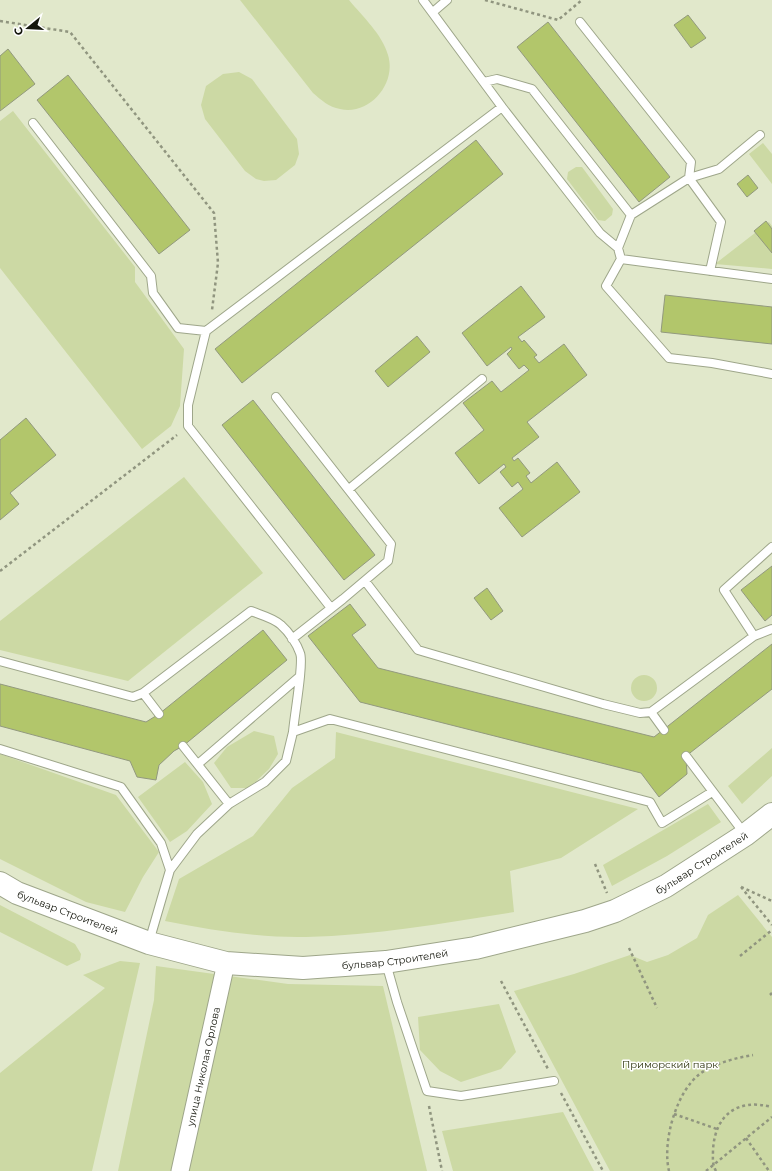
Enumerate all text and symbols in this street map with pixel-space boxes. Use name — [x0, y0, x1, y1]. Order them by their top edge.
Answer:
north arrow — [8, 8, 48, 48]
text: С — [11, 25, 26, 37]
street label: бульвар Строителей — [653, 829, 750, 897]
street label: бульвар Строителей — [15, 888, 120, 938]
street label: бульвар Строителей — [341, 946, 449, 972]
street label: улица Николая Орлова — [184, 1006, 223, 1128]
park label: Приморский парк — [622, 1058, 718, 1071]

